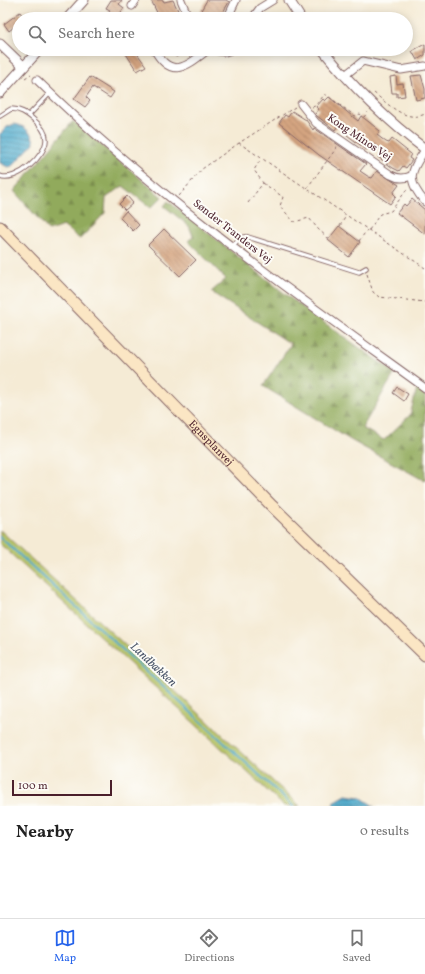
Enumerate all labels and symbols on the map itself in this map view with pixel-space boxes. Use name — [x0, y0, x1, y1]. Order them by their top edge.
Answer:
street label: Kong Minos Vej — [324, 111, 394, 165]
street label: Sønder Tranders Vej — [189, 196, 275, 268]
street label: Egnsplanvej — [185, 417, 237, 469]
water label: Landbækken — [126, 639, 180, 691]
scale bar — [12, 778, 112, 797]

